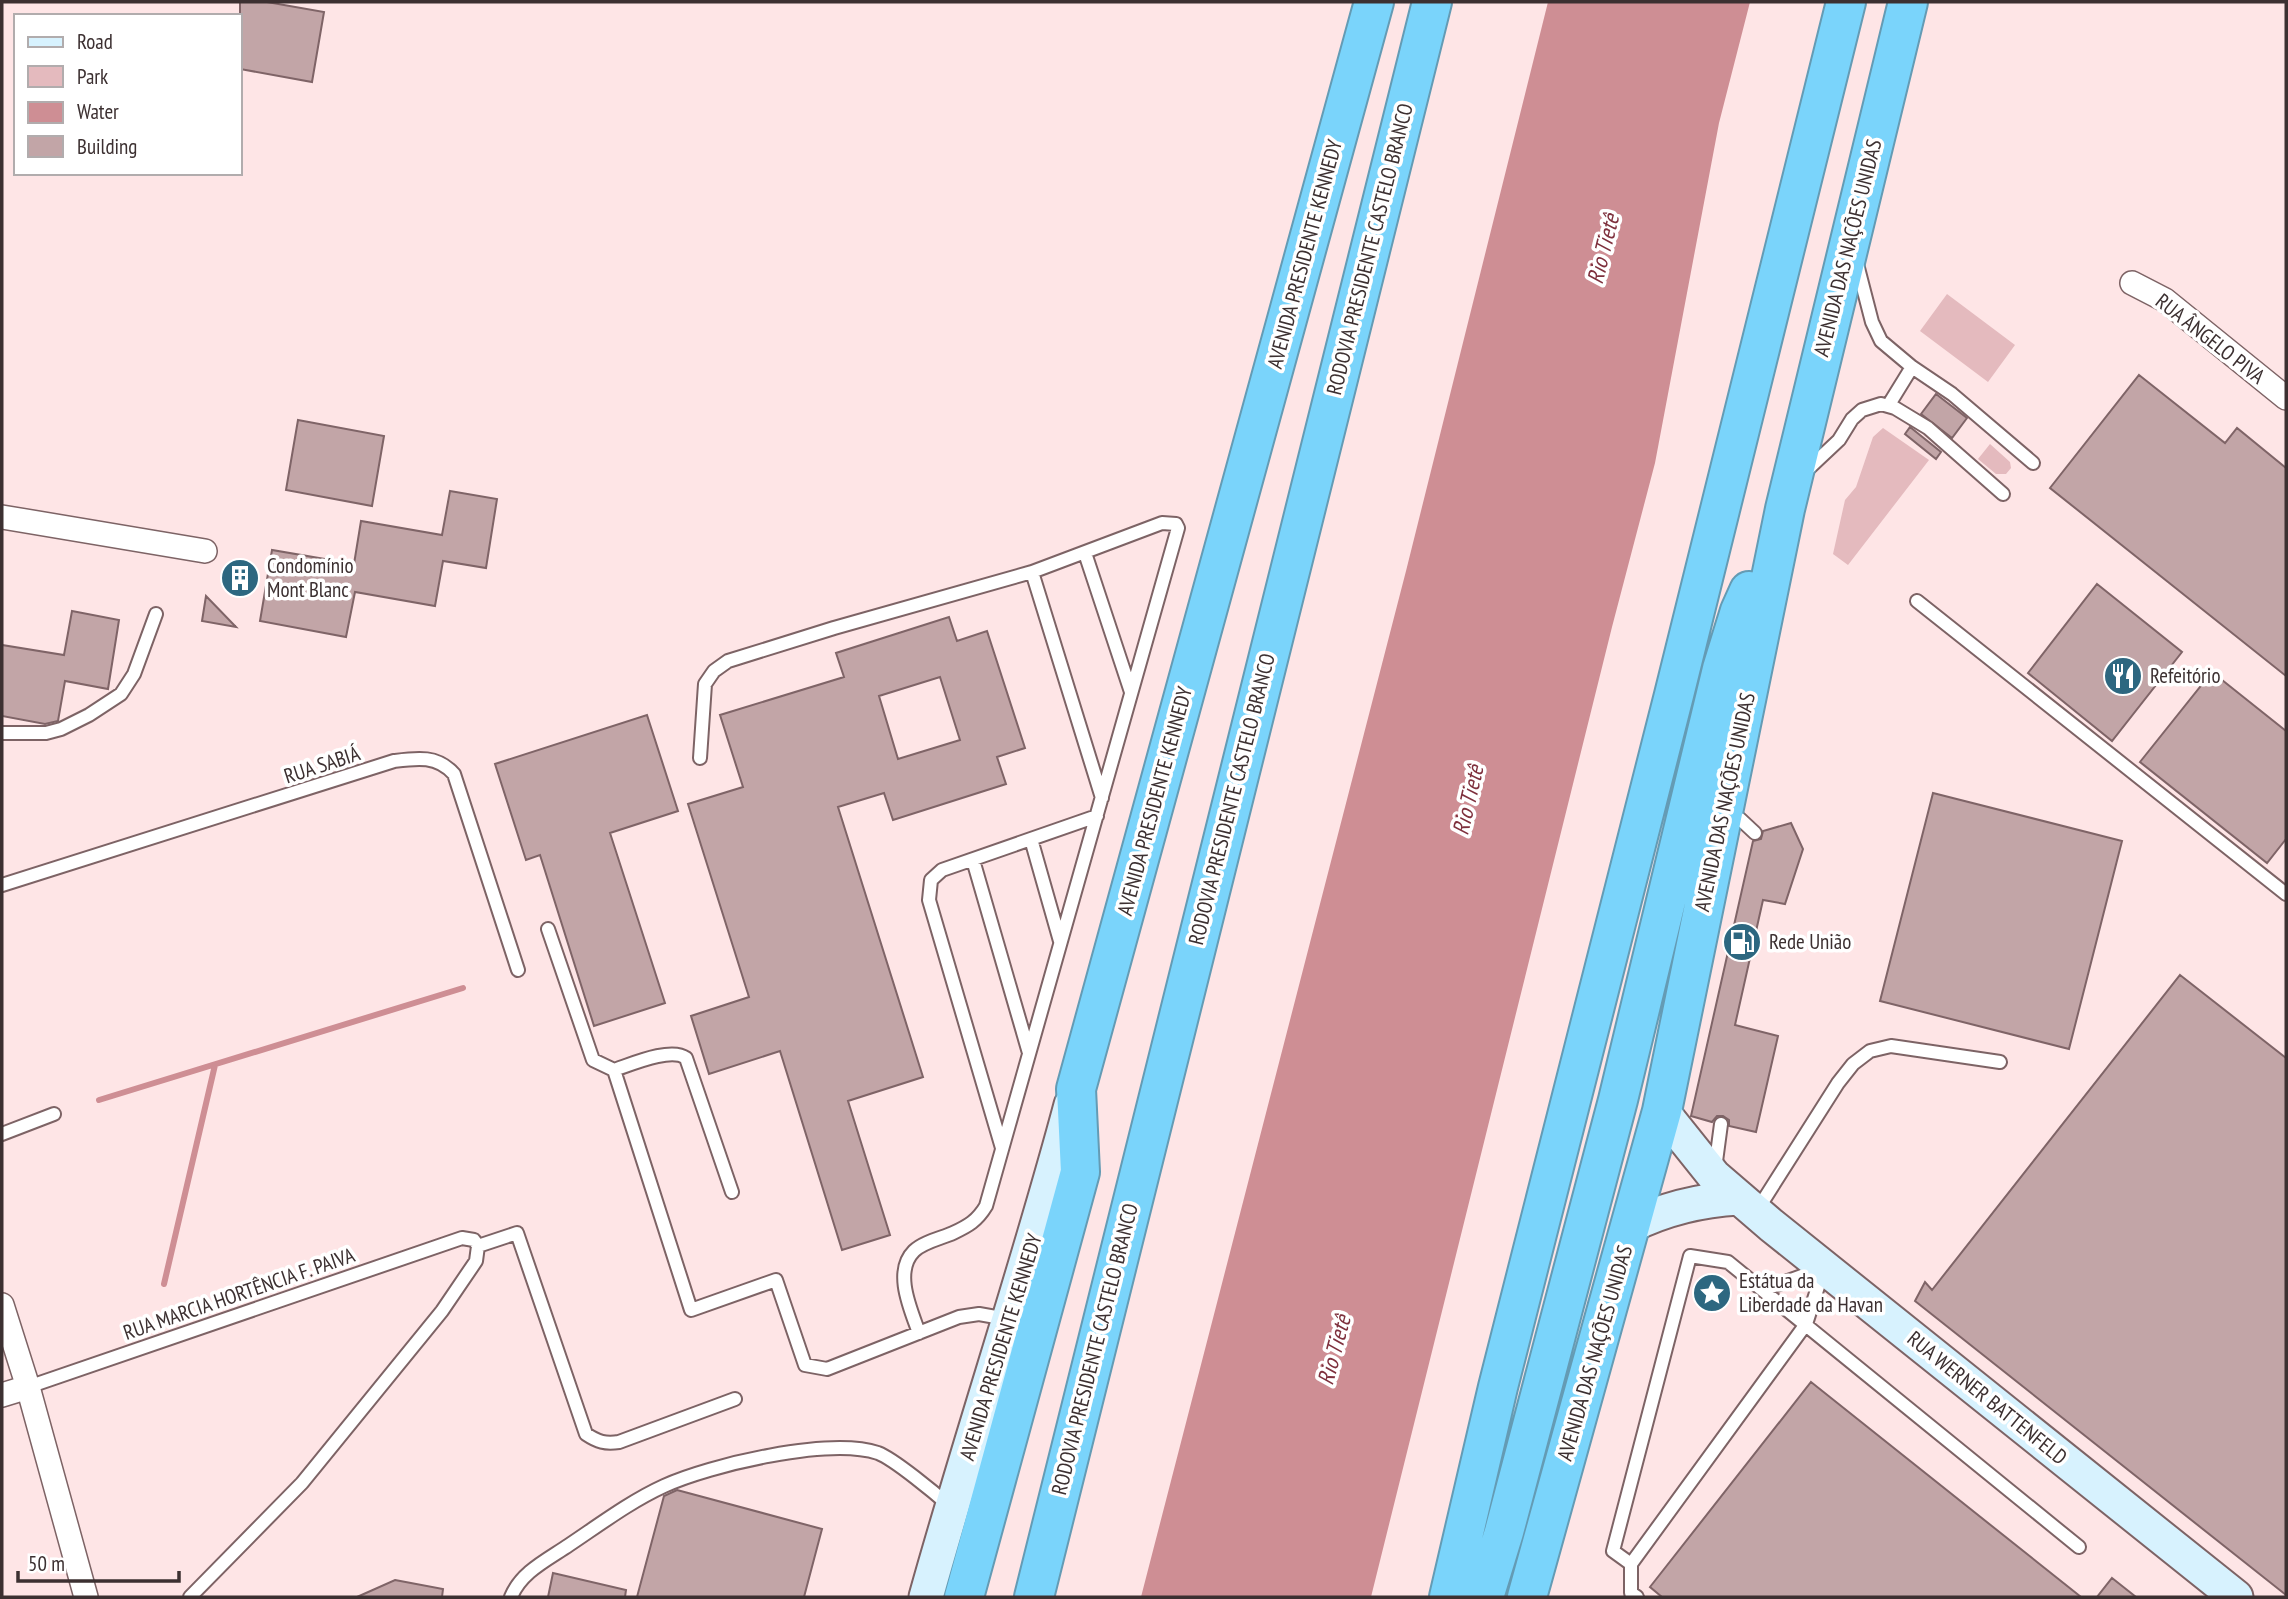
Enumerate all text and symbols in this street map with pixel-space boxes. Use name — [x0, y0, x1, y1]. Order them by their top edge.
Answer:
legend — [14, 14, 242, 175]
text: Road — [77, 28, 113, 55]
text: Park — [77, 63, 108, 90]
text: Water — [77, 98, 119, 125]
street label: RODOVIA PRESIDENTE CASTELO BRANCO — [1320, 100, 1419, 397]
text: Building — [77, 133, 137, 160]
street label: AVENIDA PRESIDENTE KENNEDY — [1261, 136, 1348, 371]
street label: AVENIDA DAS NAÇÕES UNIDAS — [1807, 137, 1888, 359]
water label: Rio Tietê — [1580, 210, 1625, 287]
street label: RUA ÂNGELO PIVA — [2150, 288, 2270, 390]
place label: Condomínio Mont Blanc — [267, 552, 354, 603]
building icon: Condomínio Mont Blanc — [219, 557, 261, 599]
street label: RODOVIA PRESIDENTE CASTELO BRANCO — [1182, 650, 1281, 947]
restaurant icon: Refeitório — [2102, 655, 2144, 697]
place label: Refeitório — [2150, 662, 2220, 689]
street label: AVENIDA PRESIDENTE KENNEDY — [1111, 683, 1198, 918]
street label: AVENIDA DAS NAÇÕES UNIDAS — [1688, 690, 1761, 914]
street label: RUA SABIÁ — [280, 740, 363, 789]
water label: Rio Tietê — [1445, 761, 1490, 838]
fuel station icon: Rede União — [1721, 921, 1763, 963]
place label: Rede União — [1769, 928, 1851, 955]
street label: RODOVIA PRESIDENTE CASTELO BRANCO — [1045, 1200, 1144, 1497]
street label: AVENIDA PRESIDENTE KENNEDY — [953, 1230, 1048, 1464]
street label: RUA MARCIA HORTÊNCIA F. PAIVA — [120, 1241, 358, 1346]
street label: AVENIDA DAS NAÇÕES UNIDAS — [1551, 1242, 1638, 1464]
place label: Estátua da Liberdade da Havan — [1739, 1267, 1883, 1318]
place icon: Estátua da Liberdade da Havan — [1691, 1272, 1733, 1314]
water label: Rio Tietê — [1310, 1311, 1357, 1388]
street label: RUA WERNER BATTENFELD — [1902, 1325, 2073, 1470]
scale bar — [18, 1540, 178, 1584]
text: 50 m — [28, 1550, 65, 1577]

